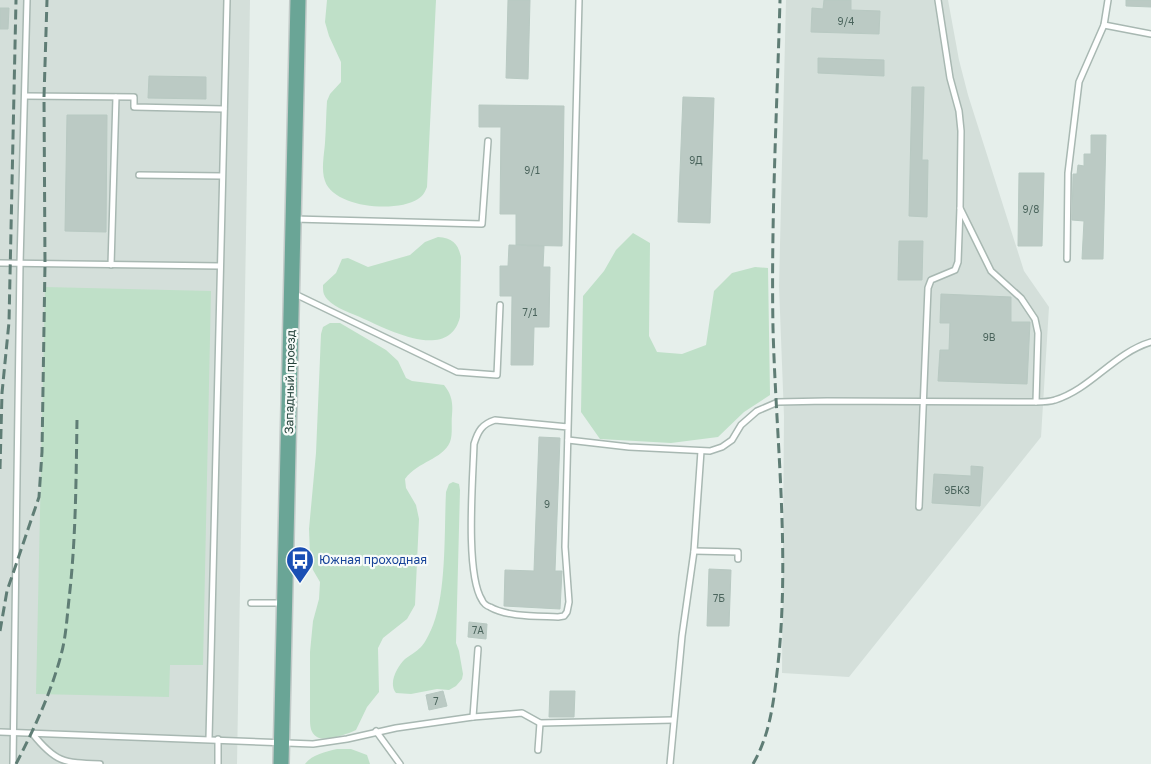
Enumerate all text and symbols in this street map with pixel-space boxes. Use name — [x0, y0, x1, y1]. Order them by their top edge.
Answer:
house number: 9/4 — [838, 15, 854, 27]
house number: 9Д — [689, 154, 703, 166]
house number: 9/1 — [524, 164, 540, 176]
house number: 9/8 — [1023, 203, 1039, 215]
house number: 7/1 — [523, 306, 538, 318]
street label: Западный проезд — [281, 330, 298, 434]
house number: 9В — [983, 331, 996, 343]
house number: 9БК3 — [944, 484, 970, 496]
house number: 9 — [544, 498, 550, 510]
bus stop icon: Южная проходная — [285, 545, 315, 584]
place label: Южная проходная — [319, 552, 427, 567]
house number: 7Б — [713, 592, 725, 604]
house number: 7А — [472, 624, 484, 636]
house number: 7 — [433, 695, 439, 707]

